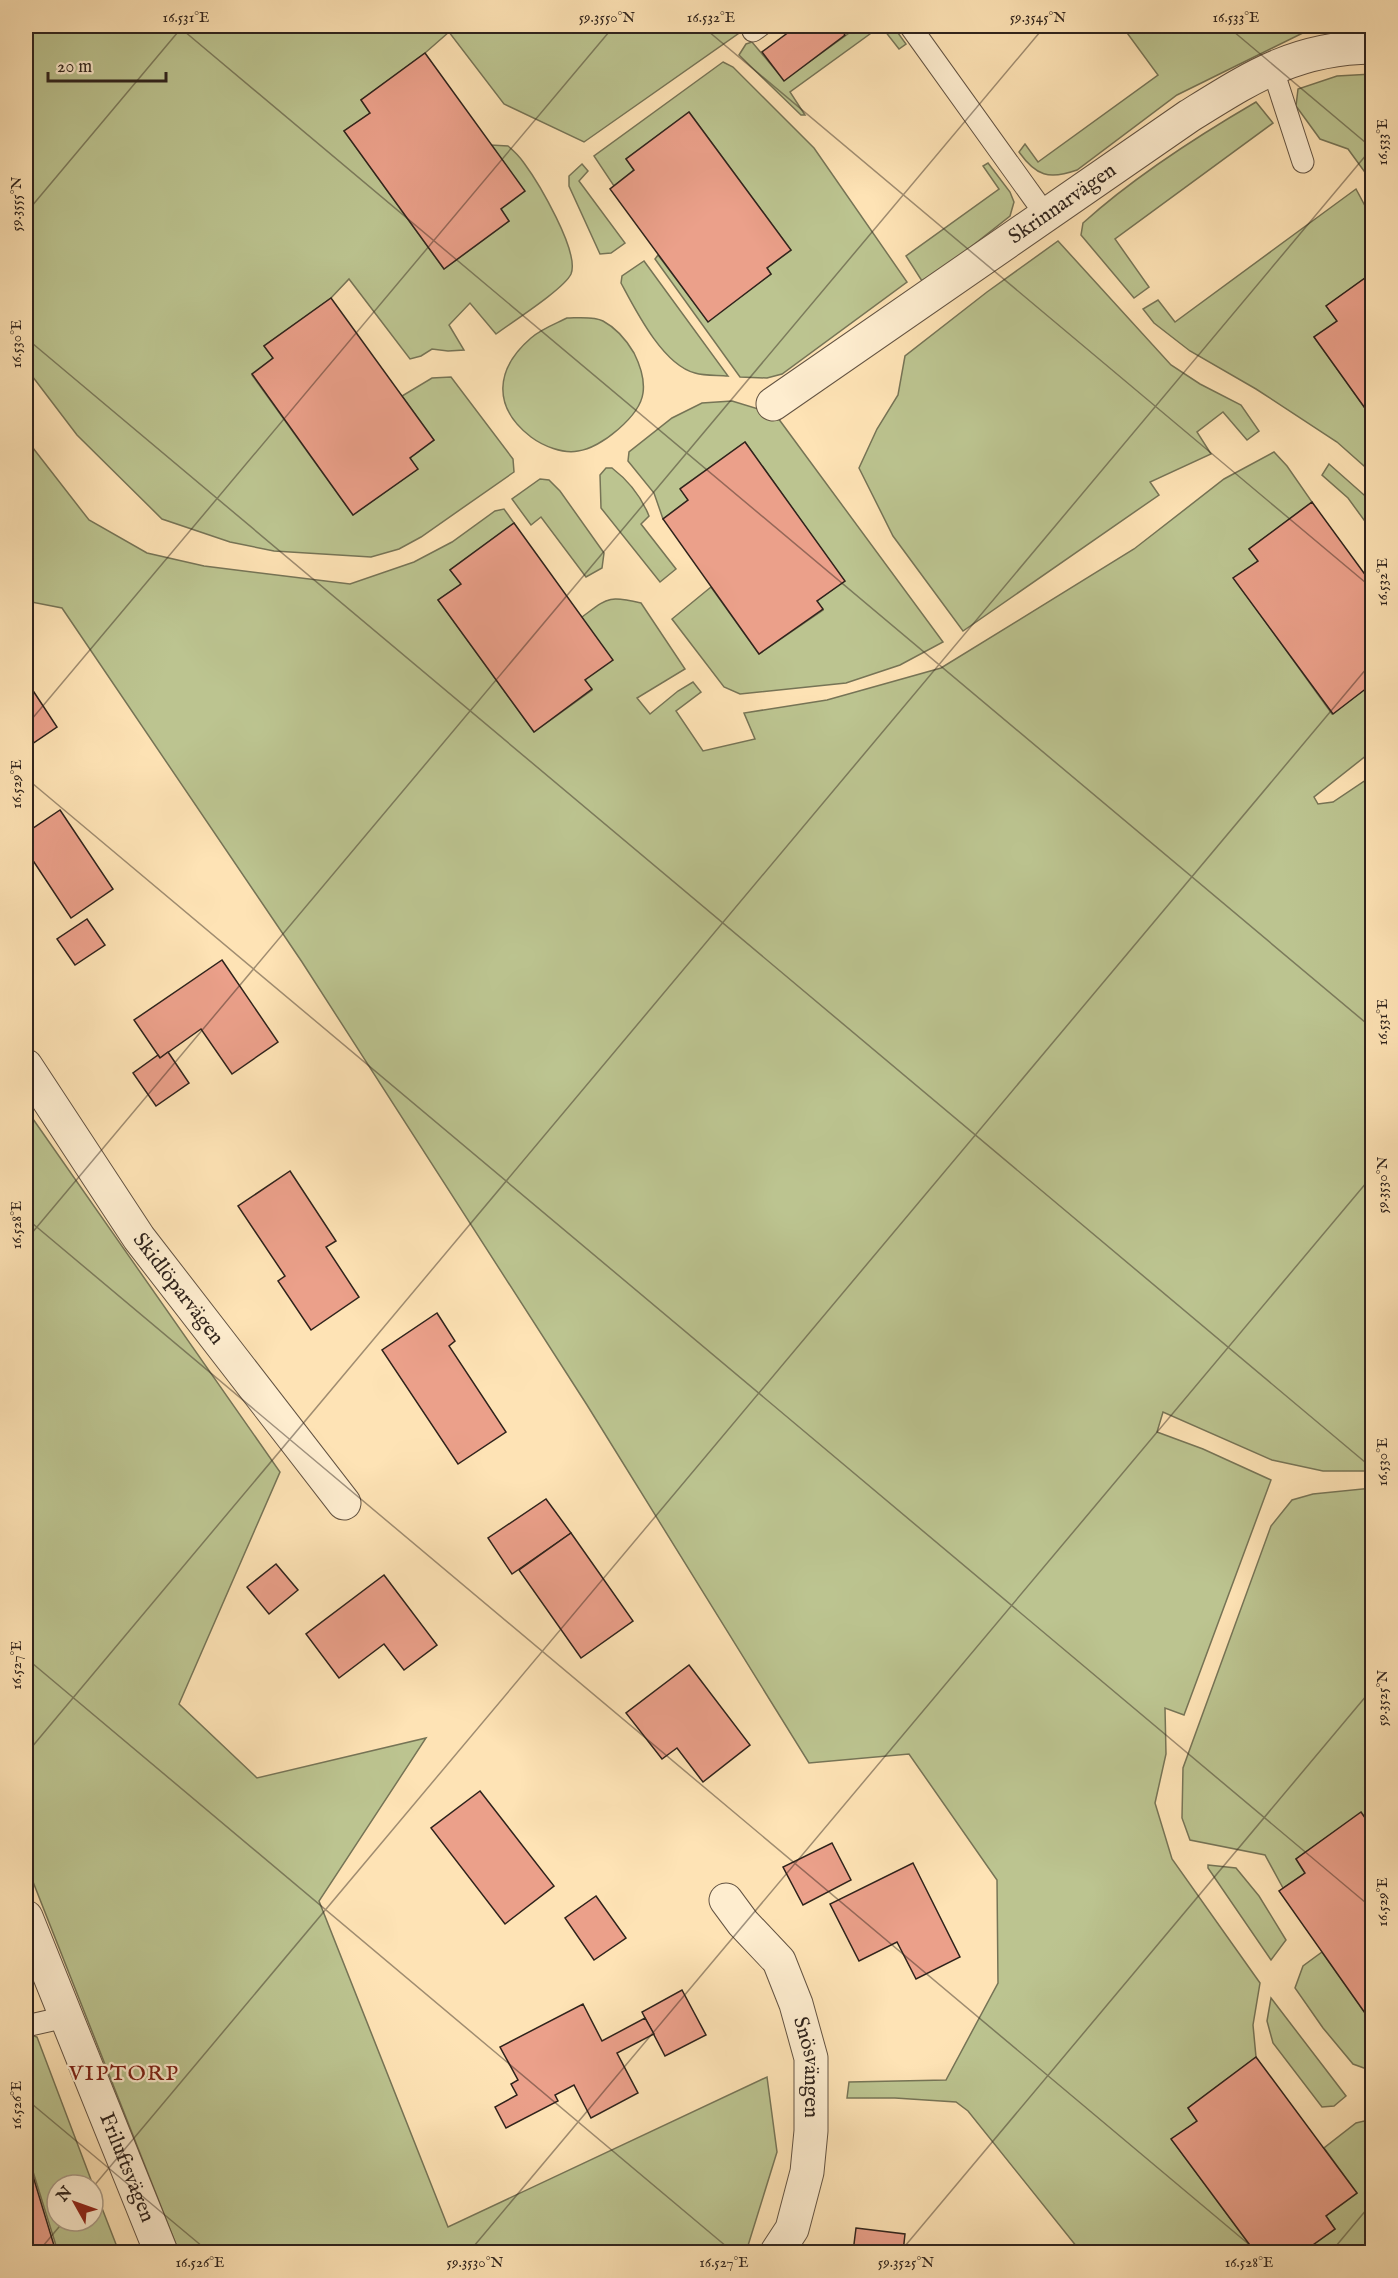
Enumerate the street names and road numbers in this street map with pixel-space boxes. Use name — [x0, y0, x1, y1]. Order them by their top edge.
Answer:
street label: Skrinnarvägen — [1003, 157, 1122, 250]
street label: Skidlöparvägen — [126, 1227, 230, 1350]
street label: Snösvängen — [787, 2013, 825, 2118]
street label: Friluftsvägen — [93, 2109, 161, 2226]

